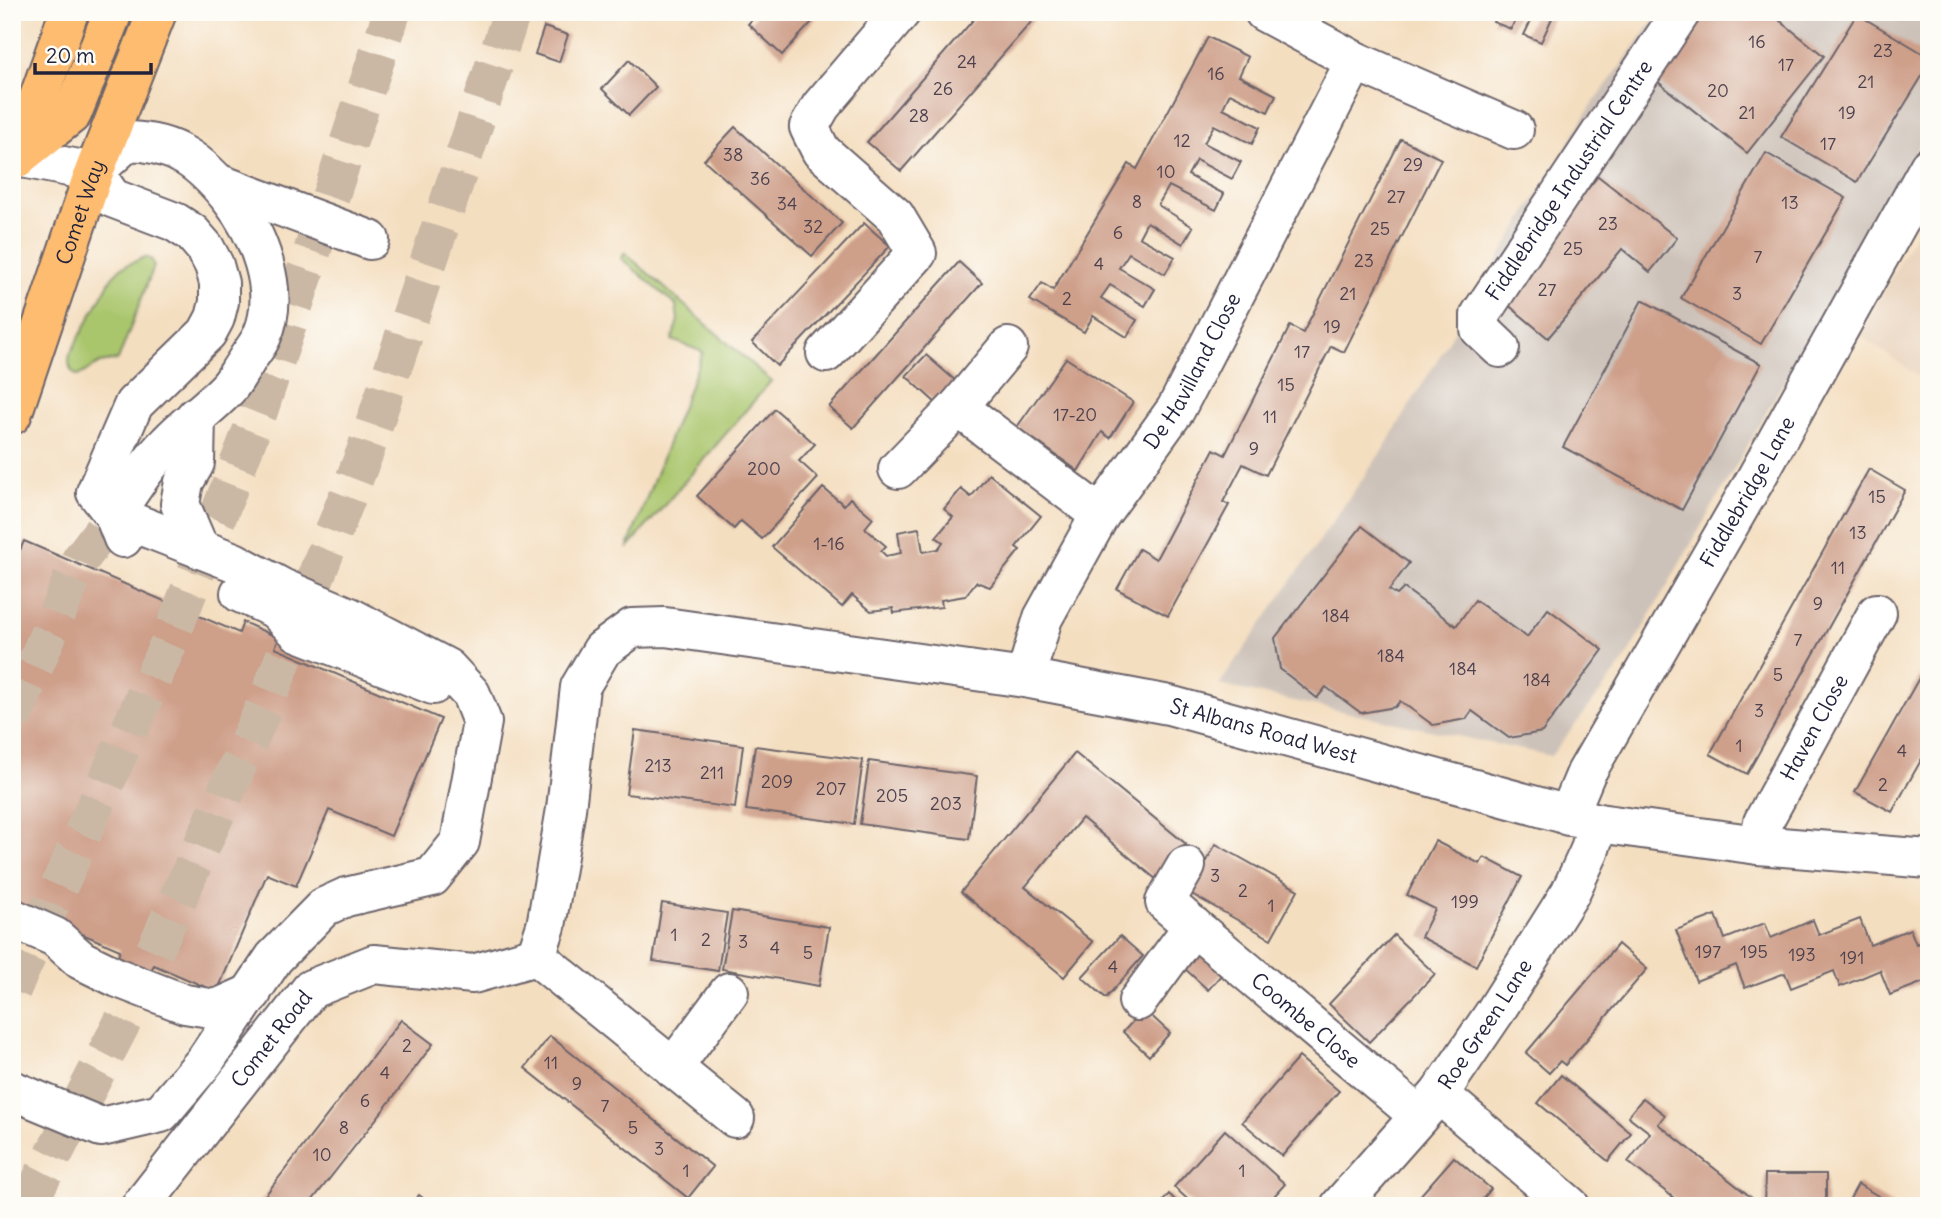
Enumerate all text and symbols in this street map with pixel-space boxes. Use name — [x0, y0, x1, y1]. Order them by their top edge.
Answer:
house number: 16 — [1748, 30, 1766, 53]
scale bar — [35, 32, 150, 76]
house number: 23 — [1873, 39, 1893, 62]
text: 20 m — [46, 42, 95, 69]
house number: 24 — [957, 50, 977, 73]
house number: 17 — [1778, 53, 1794, 76]
street label: Fiddlebridge Industrial Centre — [1479, 55, 1658, 306]
house number: 16 — [1207, 62, 1225, 85]
house number: 21 — [1857, 70, 1875, 93]
house number: 26 — [933, 77, 953, 100]
house number: 20 — [1707, 79, 1729, 102]
house number: 21 — [1738, 101, 1756, 124]
house number: 19 — [1838, 101, 1856, 124]
house number: 28 — [909, 104, 929, 127]
house number: 12 — [1173, 129, 1191, 152]
house number: 17 — [1820, 132, 1836, 155]
house number: 38 — [723, 143, 743, 166]
house number: 29 — [1403, 153, 1423, 176]
street label: Comet Way — [50, 155, 111, 268]
house number: 10 — [1157, 160, 1176, 183]
house number: 36 — [750, 167, 770, 190]
house number: 27 — [1387, 185, 1406, 208]
house number: 8 — [1132, 190, 1142, 213]
house number: 13 — [1781, 191, 1799, 214]
house number: 34 — [777, 192, 797, 215]
house number: 23 — [1598, 212, 1618, 235]
house number: 32 — [803, 215, 823, 238]
house number: 25 — [1370, 217, 1390, 240]
house number: 6 — [1113, 221, 1123, 244]
house number: 25 — [1563, 237, 1583, 260]
house number: 7 — [1754, 245, 1763, 268]
house number: 23 — [1354, 249, 1374, 272]
house number: 4 — [1094, 252, 1104, 275]
house number: 27 — [1538, 278, 1557, 301]
house number: 21 — [1339, 282, 1357, 305]
house number: 3 — [1732, 282, 1742, 305]
house number: 2 — [1062, 287, 1072, 310]
street label: De Havilland Close — [1138, 288, 1247, 454]
house number: 19 — [1323, 315, 1341, 338]
house number: 17 — [1294, 340, 1310, 363]
house number: 15 — [1277, 373, 1295, 396]
house number: 17-20 — [1053, 403, 1097, 426]
house number: 11 — [1263, 405, 1277, 428]
street label: Fiddlebridge Lane — [1694, 411, 1801, 572]
house number: 9 — [1249, 437, 1259, 460]
house number: 200 — [747, 457, 781, 480]
house number: 15 — [1868, 485, 1886, 508]
house number: 13 — [1849, 521, 1867, 544]
house number: 1-16 — [813, 532, 845, 555]
house number: 11 — [1831, 556, 1845, 579]
house number: 9 — [1813, 592, 1823, 615]
house number: 184 — [1322, 604, 1350, 627]
house number: 7 — [1794, 628, 1803, 651]
house number: 184 — [1377, 644, 1405, 667]
house number: 184 — [1449, 657, 1477, 680]
house number: 5 — [1773, 663, 1783, 686]
house number: 184 — [1523, 668, 1551, 691]
street label: Haven Close — [1774, 670, 1854, 785]
street label: St Albans Road West — [1167, 692, 1360, 769]
house number: 3 — [1754, 699, 1764, 722]
house number: 1 — [1735, 734, 1743, 757]
house number: 4 — [1897, 739, 1907, 762]
house number: 213 — [644, 754, 672, 777]
house number: 211 — [700, 761, 724, 784]
house number: 209 — [761, 770, 793, 793]
house number: 2 — [1878, 773, 1888, 796]
house number: 207 — [816, 777, 846, 800]
house number: 205 — [876, 784, 908, 807]
house number: 203 — [930, 792, 962, 815]
house number: 3 — [1210, 864, 1220, 887]
house number: 2 — [1238, 879, 1248, 902]
house number: 199 — [1451, 890, 1479, 913]
house number: 1 — [1267, 894, 1275, 917]
house number: 1 — [670, 923, 678, 946]
house number: 2 — [701, 928, 711, 951]
house number: 3 — [738, 930, 748, 953]
house number: 4 — [770, 936, 780, 959]
house number: 197 — [1695, 940, 1721, 963]
house number: 195 — [1740, 940, 1768, 963]
house number: 5 — [803, 941, 813, 964]
house number: 193 — [1788, 943, 1816, 966]
house number: 191 — [1840, 946, 1864, 969]
street label: Roe Green Lane — [1432, 954, 1538, 1095]
house number: 4 — [1108, 955, 1118, 978]
street label: Coombe Close — [1246, 966, 1366, 1074]
street label: Comet Road — [225, 985, 318, 1093]
house number: 2 — [402, 1034, 412, 1057]
house number: 11 — [544, 1051, 558, 1074]
house number: 4 — [380, 1061, 390, 1084]
house number: 9 — [572, 1072, 582, 1095]
house number: 6 — [360, 1089, 370, 1112]
house number: 7 — [601, 1094, 610, 1117]
house number: 8 — [339, 1116, 349, 1139]
house number: 5 — [628, 1116, 638, 1139]
house number: 3 — [654, 1137, 664, 1160]
house number: 10 — [313, 1143, 332, 1166]
house number: 1 — [682, 1159, 690, 1182]
house number: 1 — [1238, 1159, 1246, 1182]

